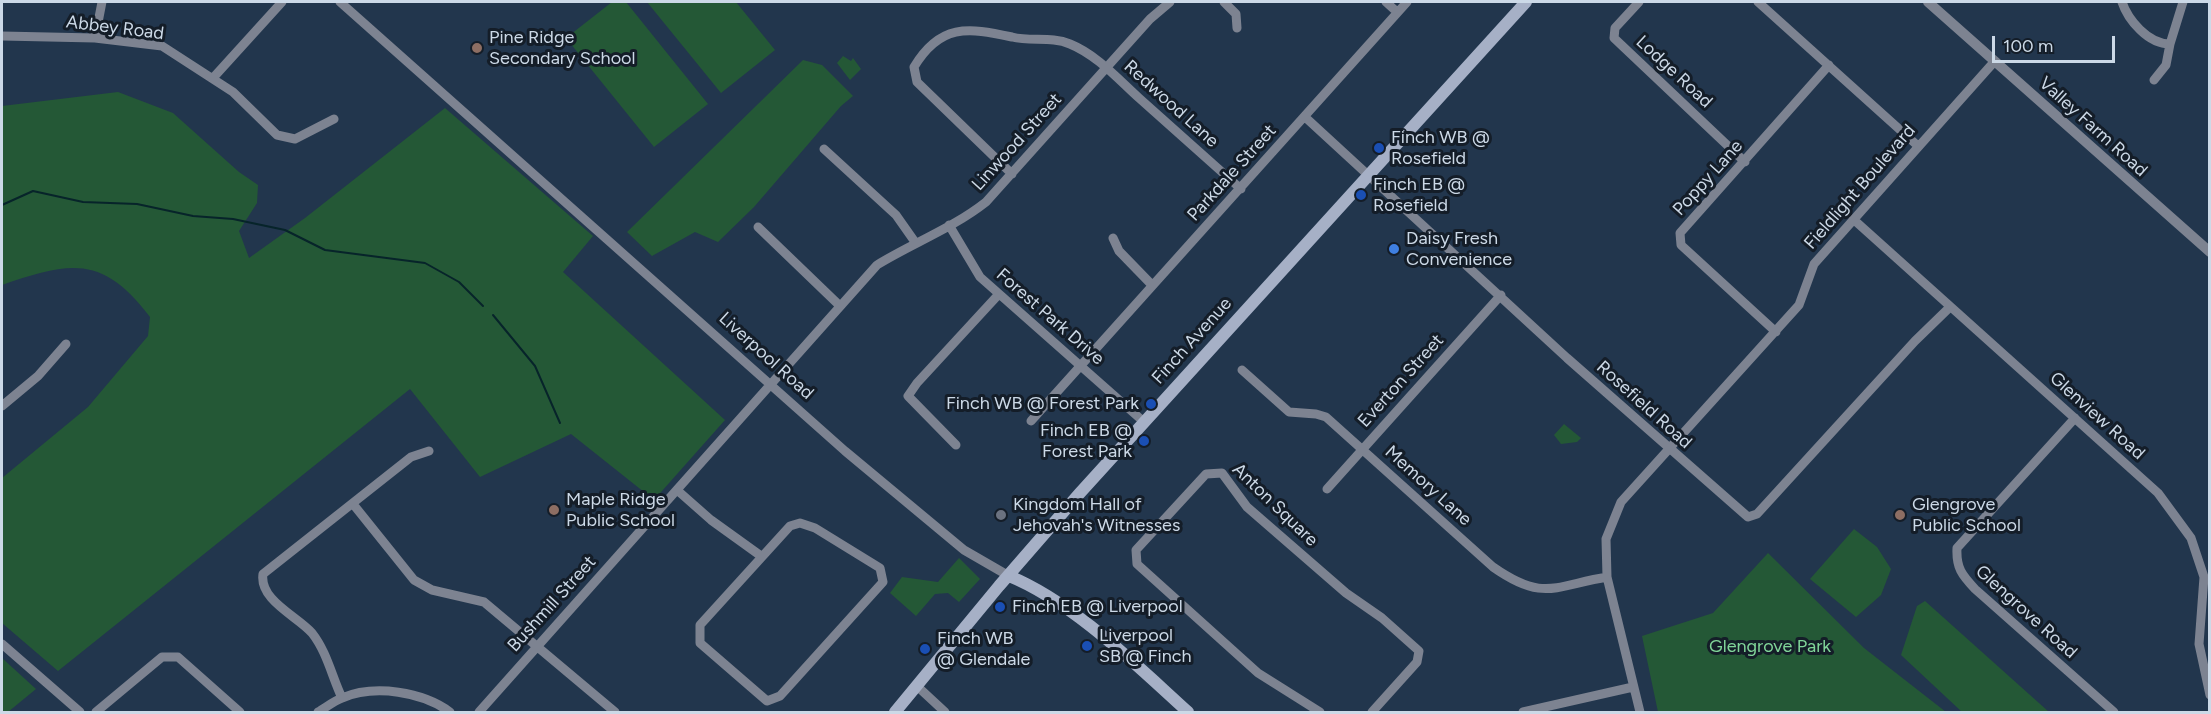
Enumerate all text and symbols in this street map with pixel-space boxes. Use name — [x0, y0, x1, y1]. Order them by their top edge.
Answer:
street label: Abbey Road — [65, 11, 165, 45]
scale bar — [1995, 24, 2118, 62]
place label: Pine Ridge Secondary School — [489, 27, 636, 70]
street label: Lodge Road — [1631, 31, 1717, 113]
text: 100 m — [2003, 35, 2053, 57]
marker: Pine Ridge Secondary School — [470, 41, 484, 55]
street label: Redwood Lane — [1119, 56, 1223, 152]
street label: Valley Farm Road — [2034, 73, 2152, 181]
street label: Linwood Street — [968, 89, 1066, 195]
street label: Parkdale Street — [1183, 120, 1281, 226]
street label: Fieldlight Boulevard — [1800, 120, 1920, 254]
place label: Finch WB @ Rosefield — [1391, 127, 1490, 170]
street label: Poppy Lane — [1669, 136, 1747, 220]
marker: Finch WB @ Rosefield — [1372, 141, 1386, 155]
place label: Finch EB @ Rosefield — [1373, 174, 1465, 216]
marker: Finch EB @ Rosefield — [1354, 188, 1368, 202]
place label: Daisy Fresh Convenience — [1406, 228, 1512, 270]
marker: Daisy Fresh Convenience — [1387, 242, 1401, 256]
street label: Forest Park Drive — [992, 264, 1108, 370]
street label: Finch Avenue — [1147, 293, 1237, 389]
street label: Liverpool Road — [714, 308, 818, 404]
street label: Everton Street — [1354, 330, 1448, 432]
street label: Rosefield Road — [1592, 357, 1696, 453]
street label: Glenview Road — [2045, 368, 2149, 464]
place label: Finch WB @ Forest Park — [946, 393, 1139, 415]
marker: Finch WB @ Forest Park — [1144, 397, 1158, 411]
place label: Finch EB @ Forest Park — [1040, 420, 1132, 462]
marker: Finch EB @ Forest Park — [1137, 434, 1151, 448]
street label: Memory Lane — [1380, 441, 1476, 531]
street label: Anton Square — [1228, 459, 1322, 551]
place label: Maple Ridge Public School — [566, 489, 675, 532]
place label: Kingdom Hall of Jehovah's Witnesses — [1013, 494, 1180, 536]
place label: Glengrove Public School — [1912, 494, 2021, 536]
marker: Maple Ridge Public School — [547, 503, 561, 517]
marker: Kingdom Hall of Jehovah's Witnesses — [994, 508, 1008, 522]
marker: Glengrove Public School — [1893, 508, 1907, 522]
street label: Bushmill Street — [503, 552, 601, 656]
street label: Glengrove Road — [1971, 561, 2081, 663]
place label: Finch EB @ Liverpool — [1012, 596, 1183, 618]
marker: Finch EB @ Liverpool — [993, 600, 1007, 614]
place label: Liverpool SB @ Finch — [1099, 625, 1192, 668]
place label: Finch WB @ Glendale — [937, 628, 1030, 670]
park label: Glengrove Park — [1709, 636, 1831, 658]
marker: Liverpool SB @ Finch — [1080, 639, 1094, 653]
marker: Finch WB @ Glendale — [918, 642, 932, 656]

